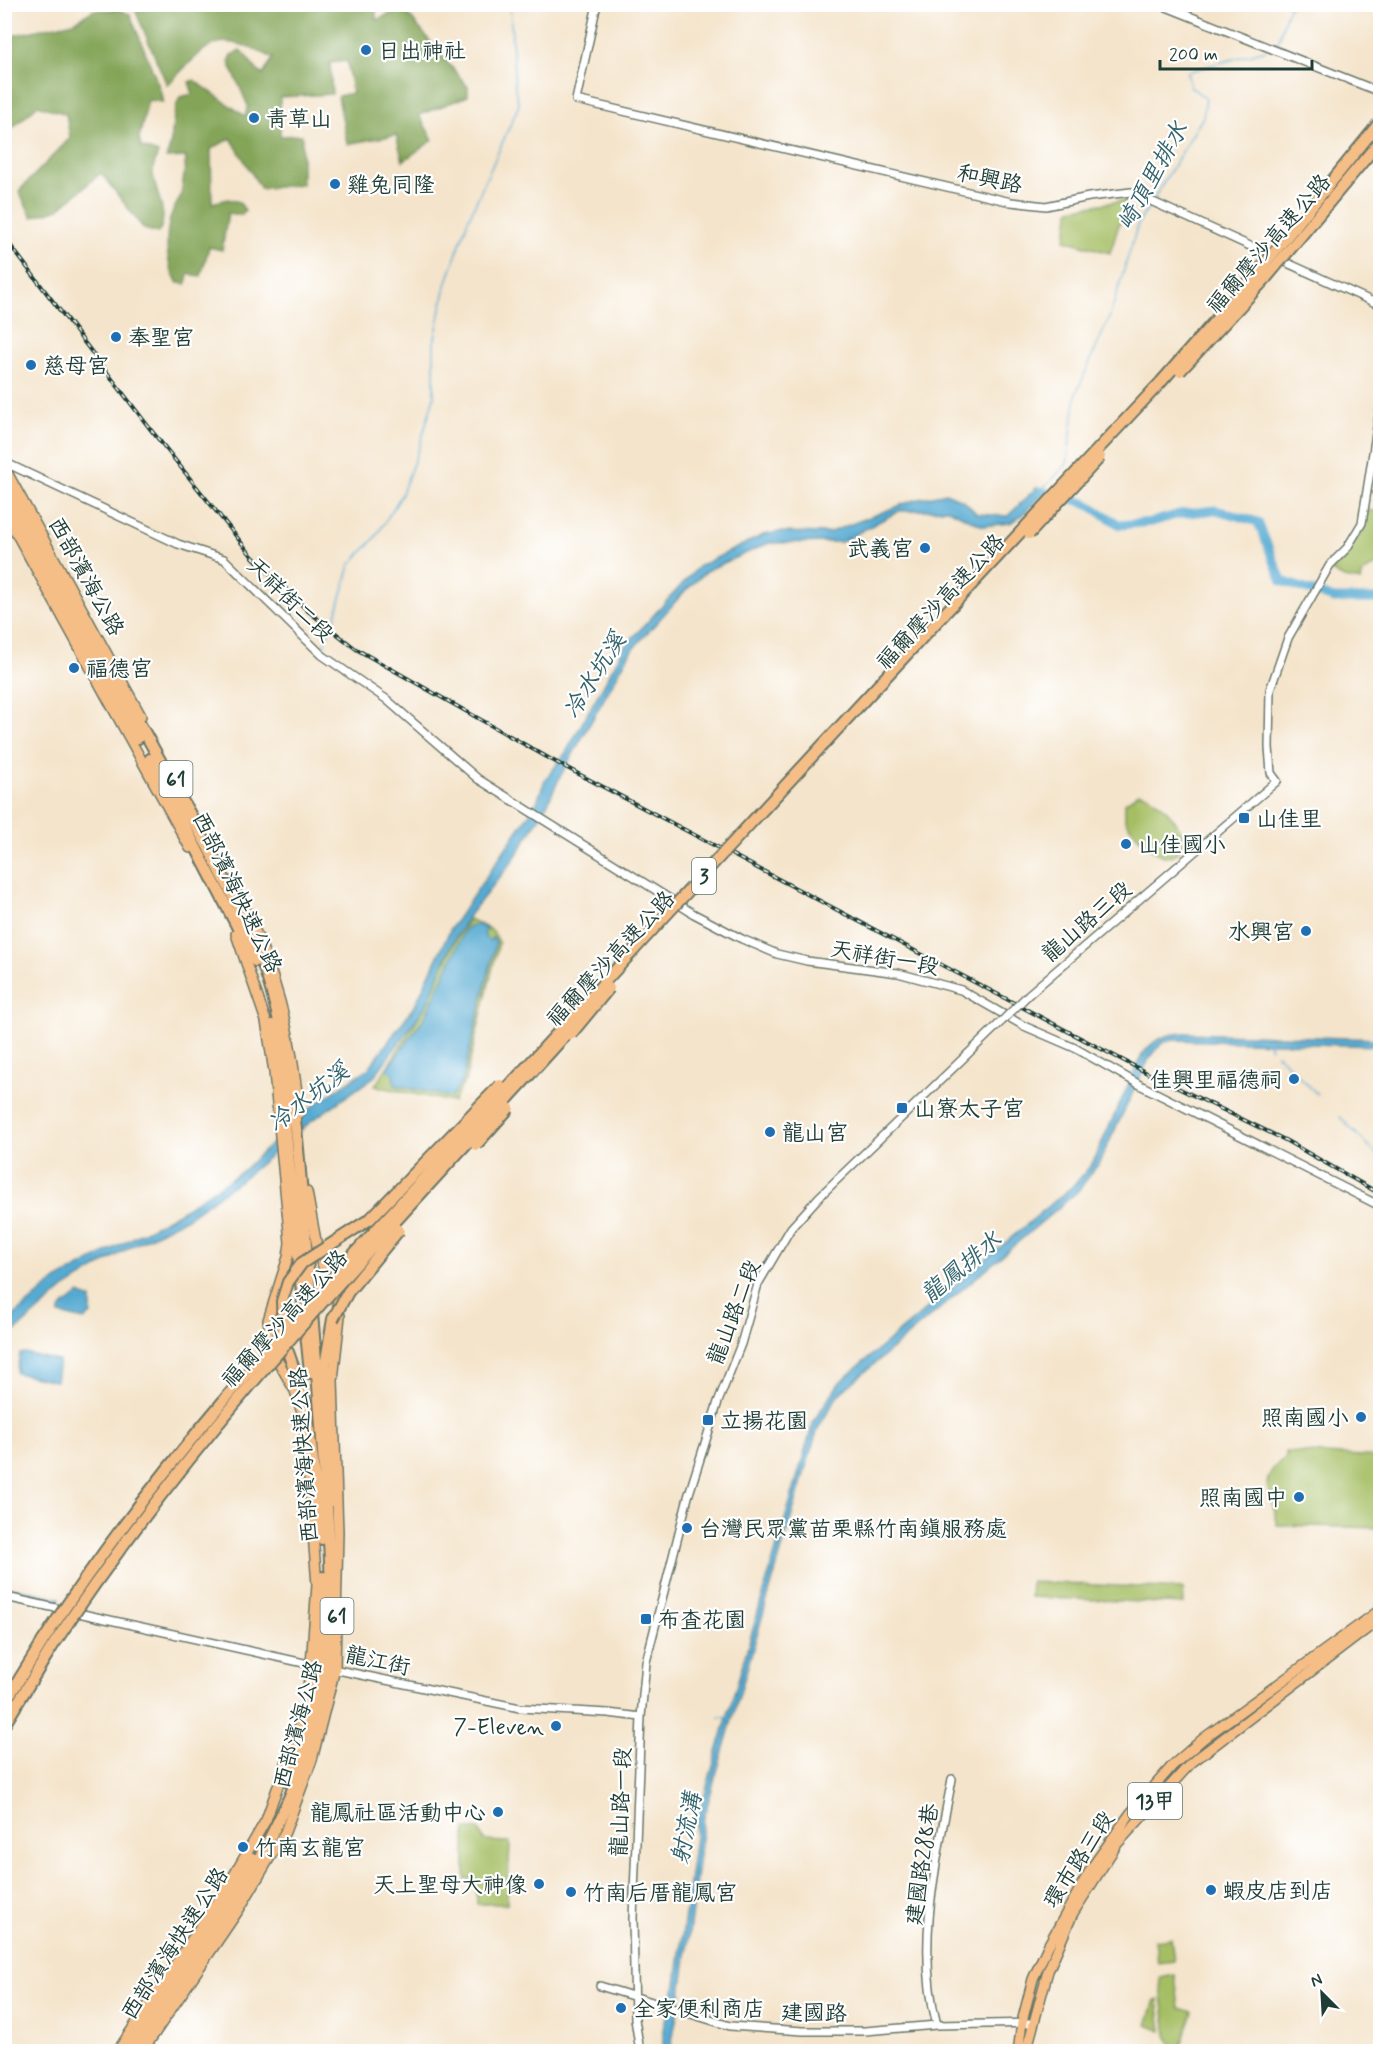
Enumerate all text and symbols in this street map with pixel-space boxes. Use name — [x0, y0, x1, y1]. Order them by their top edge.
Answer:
scale bar — [1160, 33, 1312, 71]
place label: 日出神社 — [378, 38, 466, 66]
marker: 日出神社 — [359, 43, 373, 57]
text: 200 m — [1169, 43, 1218, 67]
place label: 青草山 — [266, 106, 332, 134]
marker: 青草山 — [247, 111, 261, 125]
water label: 崎頂里排水 — [1111, 116, 1196, 237]
street label: 和興路 — [954, 159, 1025, 201]
street label: 福爾摩沙高速公路 — [1201, 169, 1338, 320]
place label: 雞兔同隆 — [347, 172, 435, 200]
marker: 雞兔同隆 — [328, 177, 342, 191]
place label: 奉聖宮 — [128, 325, 194, 353]
marker: 奉聖宮 — [109, 330, 123, 344]
place label: 慈母宮 — [43, 353, 109, 381]
marker: 慈母宮 — [24, 358, 38, 372]
street label: 西部濱海公路 — [41, 512, 129, 641]
street label: 福爾摩沙高速公路 — [871, 528, 1012, 676]
place label: 武義宮 — [847, 536, 913, 564]
marker: 武義宮 — [918, 541, 932, 555]
street label: 天祥街二段 — [240, 552, 339, 649]
water label: 冷水坑溪 — [557, 625, 635, 725]
place label: 福德宮 — [86, 656, 152, 684]
marker: 福德宮 — [67, 661, 81, 675]
road number: 61 — [160, 761, 192, 797]
place label: 山佳里 — [1256, 806, 1322, 834]
street label: 西部濱海快速公路 — [185, 808, 287, 978]
marker: 山佳里 — [1237, 811, 1251, 825]
place label: 山佳國小 — [1138, 832, 1226, 860]
marker: 山佳國小 — [1119, 837, 1133, 851]
road number: 3 — [692, 858, 716, 894]
street label: 龍山路三段 — [1037, 876, 1138, 969]
street label: 福爾摩沙高速公路 — [541, 885, 682, 1033]
place label: 水興宮 — [1228, 919, 1294, 947]
marker: 水興宮 — [1299, 924, 1313, 938]
street label: 天祥街一段 — [828, 936, 941, 982]
water label: 冷水坑溪 — [262, 1055, 358, 1140]
place label: 佳興里福德祠 — [1150, 1067, 1282, 1095]
marker: 佳興里福德祠 — [1287, 1072, 1301, 1086]
place label: 山寮太子宮 — [914, 1096, 1024, 1124]
marker: 山寮太子宮 — [895, 1101, 909, 1115]
place label: 龍山宮 — [782, 1120, 848, 1148]
marker: 龍山宮 — [763, 1125, 777, 1139]
water label: 龍鳳排水 — [915, 1225, 1009, 1311]
street label: 福爾摩沙高速公路 — [216, 1245, 355, 1394]
street label: 龍山路二段 — [702, 1256, 768, 1369]
street label: 西部濱海快速公路 — [285, 1366, 325, 1544]
place label: 照南國小 — [1261, 1405, 1349, 1433]
place label: 立揚花園 — [720, 1408, 808, 1436]
marker: 照南國小 — [1354, 1410, 1368, 1424]
marker: 立揚花園 — [701, 1413, 715, 1427]
place label: 照南國中 — [1199, 1485, 1287, 1513]
marker: 照南國中 — [1292, 1490, 1306, 1504]
place label: 台灣民眾黨苗栗縣竹南鎮服務處 — [699, 1516, 1007, 1544]
marker: 台灣民眾黨苗栗縣竹南鎮服務處 — [680, 1521, 694, 1535]
road number: 61 — [320, 1598, 354, 1634]
place label: 布查花園 — [658, 1607, 746, 1635]
marker: 布查花園 — [639, 1612, 653, 1626]
street label: 龍江街 — [342, 1641, 413, 1683]
street label: 西部濱海公路 — [268, 1657, 330, 1792]
place label: 7-Eleven — [454, 1714, 544, 1742]
marker: 7-Eleven — [549, 1719, 563, 1733]
street label: 龍山路一段 — [606, 1747, 638, 1858]
road number: 13甲 — [1128, 1783, 1182, 1819]
water label: 射流溝 — [665, 1788, 710, 1867]
place label: 龍鳳社區活動中心 — [310, 1800, 486, 1828]
street label: 建國路288巷 — [901, 1802, 945, 1927]
marker: 龍鳳社區活動中心 — [491, 1805, 505, 1819]
street label: 環市路三段 — [1038, 1806, 1121, 1914]
place label: 竹南玄龍宮 — [255, 1835, 365, 1863]
marker: 竹南玄龍宮 — [236, 1840, 250, 1854]
street label: 西部濱海快速公路 — [116, 1863, 235, 2026]
place label: 天上聖母大神像 — [373, 1872, 527, 1900]
marker: 天上聖母大神像 — [532, 1877, 546, 1891]
place label: 蝦皮店到店 — [1223, 1878, 1333, 1906]
place label: 竹南后厝龍鳳宮 — [583, 1880, 737, 1908]
marker: 蝦皮店到店 — [1204, 1883, 1218, 1897]
marker: 竹南后厝龍鳳宮 — [564, 1885, 578, 1899]
north arrow — [1292, 1963, 1352, 2023]
text: N — [1307, 1969, 1326, 1992]
place label: 全家便利商店 — [633, 1996, 765, 2024]
street label: 建國路 — [781, 1999, 847, 2029]
marker: 全家便利商店 — [614, 2001, 628, 2015]

